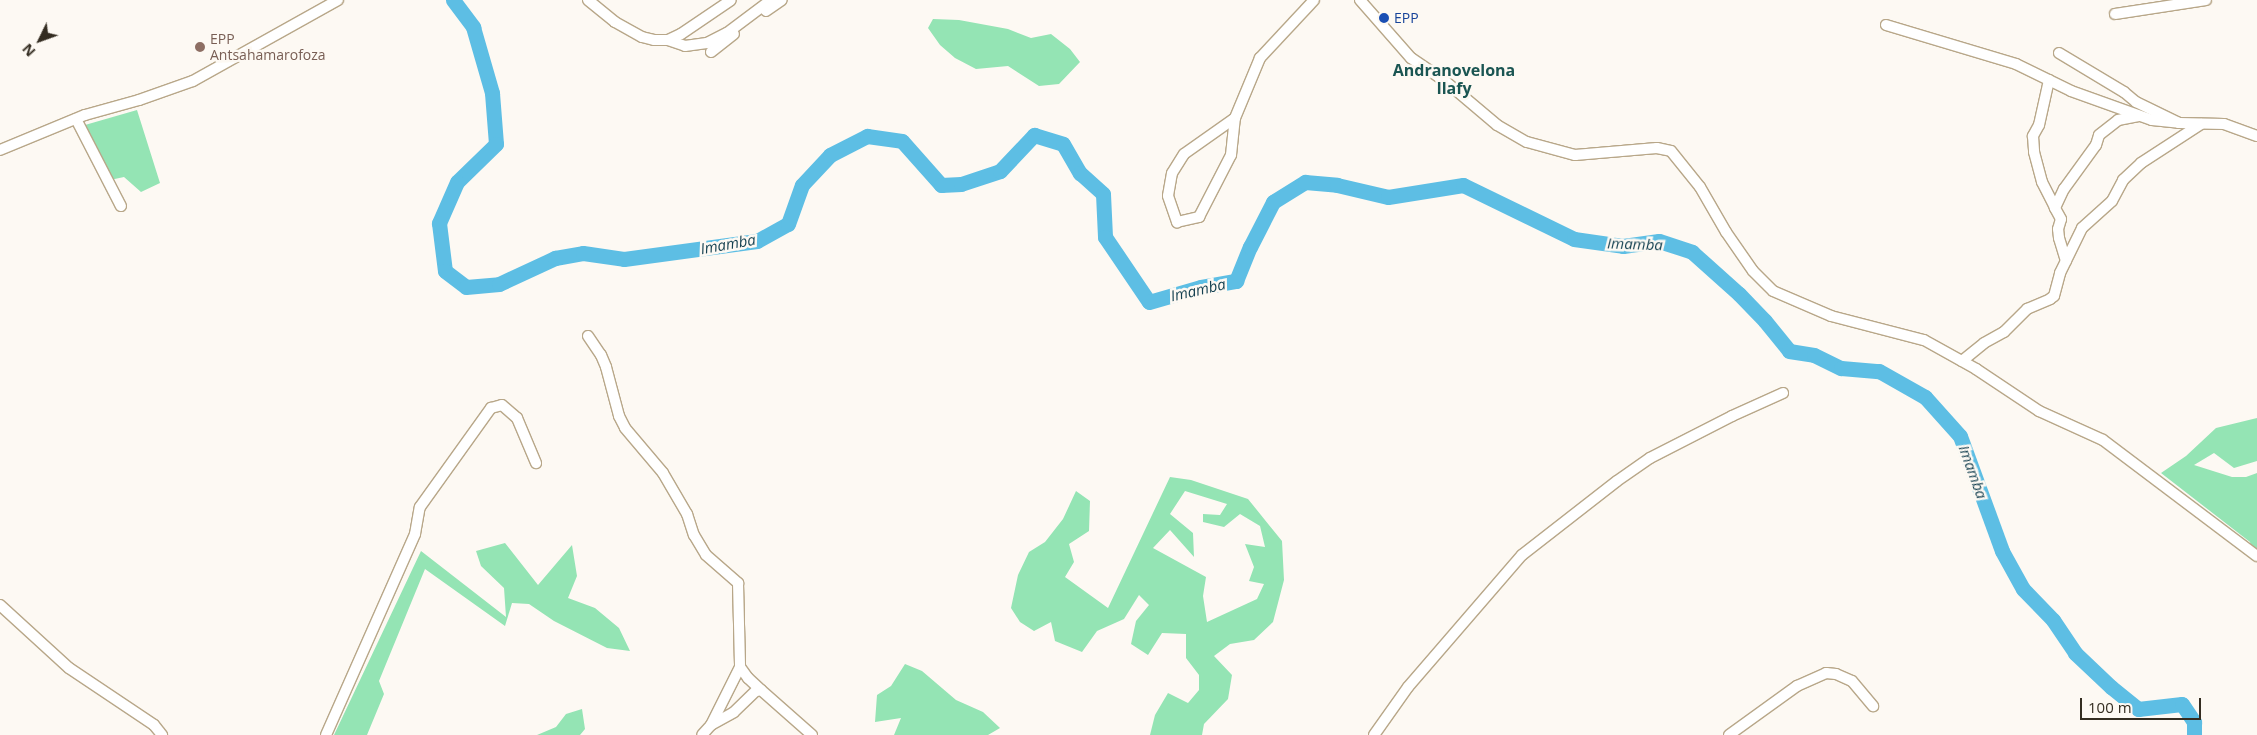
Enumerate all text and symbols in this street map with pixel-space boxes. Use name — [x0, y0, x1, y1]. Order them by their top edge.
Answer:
place label: EPP — [1394, 10, 1419, 26]
marker: EPP — [1378, 12, 1390, 24]
north arrow — [15, 15, 65, 65]
place label: EPP Antsahamarofoza — [210, 31, 326, 64]
text: N — [18, 40, 39, 61]
marker: EPP Antsahamarofoza — [194, 41, 206, 53]
district label: Andranovelona Ilafy — [1393, 60, 1515, 98]
water label: Imamba — [699, 230, 757, 258]
water label: Imamba — [1607, 234, 1663, 254]
water label: Imamba — [1169, 275, 1227, 305]
water label: Imamba — [1955, 443, 1991, 501]
scale bar — [2082, 688, 2203, 720]
text: 100 m — [2088, 697, 2132, 717]

